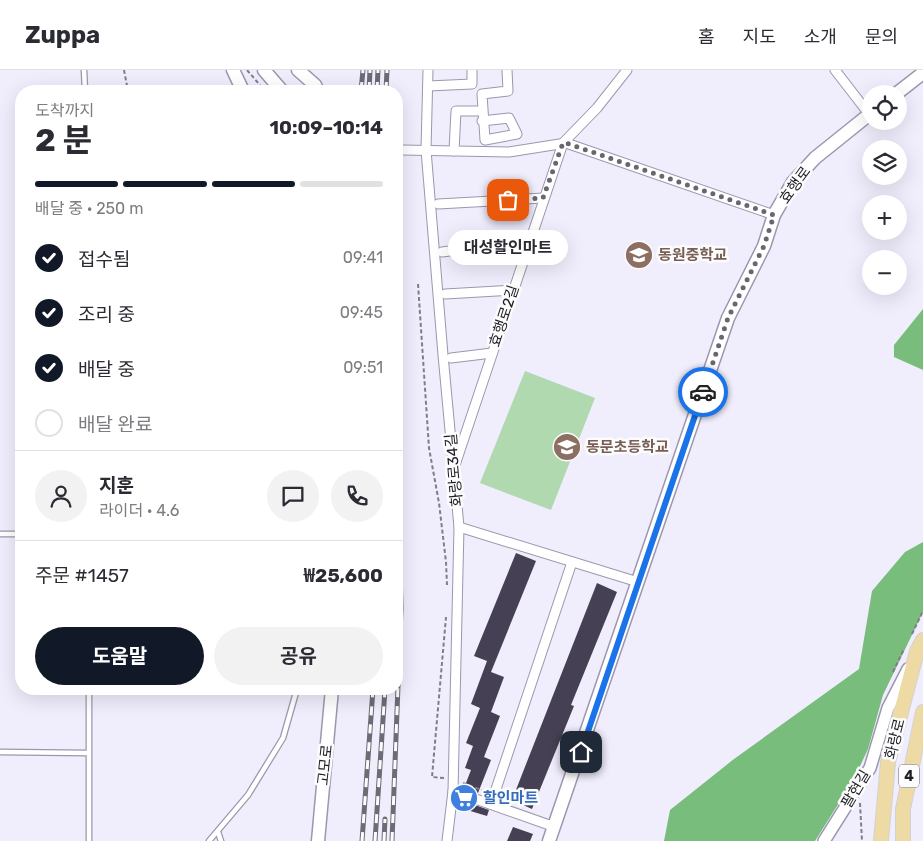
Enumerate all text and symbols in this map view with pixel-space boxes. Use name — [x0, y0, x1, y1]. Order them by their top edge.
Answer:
text: Zuppa — [25, 21, 100, 49]
text: 홈 — [698, 26, 715, 48]
text: 지도 — [743, 26, 776, 48]
text: 소개 — [804, 26, 837, 48]
text: 문의 — [865, 26, 898, 48]
map controls — [862, 85, 907, 295]
button: locate — [862, 85, 907, 130]
text: 도착까지 — [35, 101, 94, 120]
text: 10:09–10:14 — [270, 116, 383, 139]
text: 2 분 — [35, 121, 92, 159]
button: layers — [862, 140, 907, 185]
street label: 효행로 — [776, 163, 814, 207]
pin — [487, 179, 529, 221]
icon: bag — [494, 186, 522, 214]
button: + — [862, 195, 907, 240]
text: 배달 중 · 250 m — [35, 199, 143, 218]
callout: 대성할인마트 — [448, 230, 568, 265]
text: 대성할인마트 — [464, 238, 552, 257]
school or university icon: 동원중학교 — [624, 240, 654, 270]
icon: check — [35, 244, 63, 272]
place label: 동원중학교 — [658, 246, 727, 264]
text: 접수됨 — [78, 248, 130, 271]
text: 09:41 — [343, 248, 383, 267]
button: − — [862, 250, 907, 295]
street label: 효행로2길 — [486, 283, 522, 349]
icon: check — [35, 299, 63, 327]
text: 조리 중 — [78, 303, 135, 326]
text: 09:45 — [340, 303, 383, 322]
icon: check — [35, 354, 63, 382]
text: 배달 중 — [78, 358, 135, 381]
text: 09:51 — [343, 358, 383, 377]
courier — [678, 367, 728, 417]
icon: car — [689, 378, 717, 406]
text: 배달 완료 — [78, 413, 153, 436]
school or university icon: 동문초등학교 — [552, 432, 582, 462]
street label: 화랑로34길 — [442, 433, 466, 507]
place label: 동문초등학교 — [586, 438, 669, 456]
button: person — [35, 470, 87, 522]
button: chat — [267, 470, 319, 522]
button: phone — [331, 470, 383, 522]
text: 지훈 — [99, 474, 134, 497]
text: 라이더 · 4.6 — [99, 501, 179, 520]
text: 주문 #1457 — [35, 564, 129, 587]
text: ₩25,600 — [304, 564, 383, 587]
button: 도움말 — [35, 627, 204, 685]
button: 공유 — [214, 627, 383, 685]
street label: 화랑로 — [881, 717, 909, 761]
pin — [560, 731, 602, 773]
icon: home — [567, 738, 595, 766]
street label: 고모로 — [314, 743, 336, 787]
road number: 4 — [899, 764, 919, 788]
street label: 팔현길 — [838, 767, 874, 811]
supermarket icon: 할인마트 — [449, 783, 479, 813]
place label: 할인마트 — [483, 789, 538, 807]

